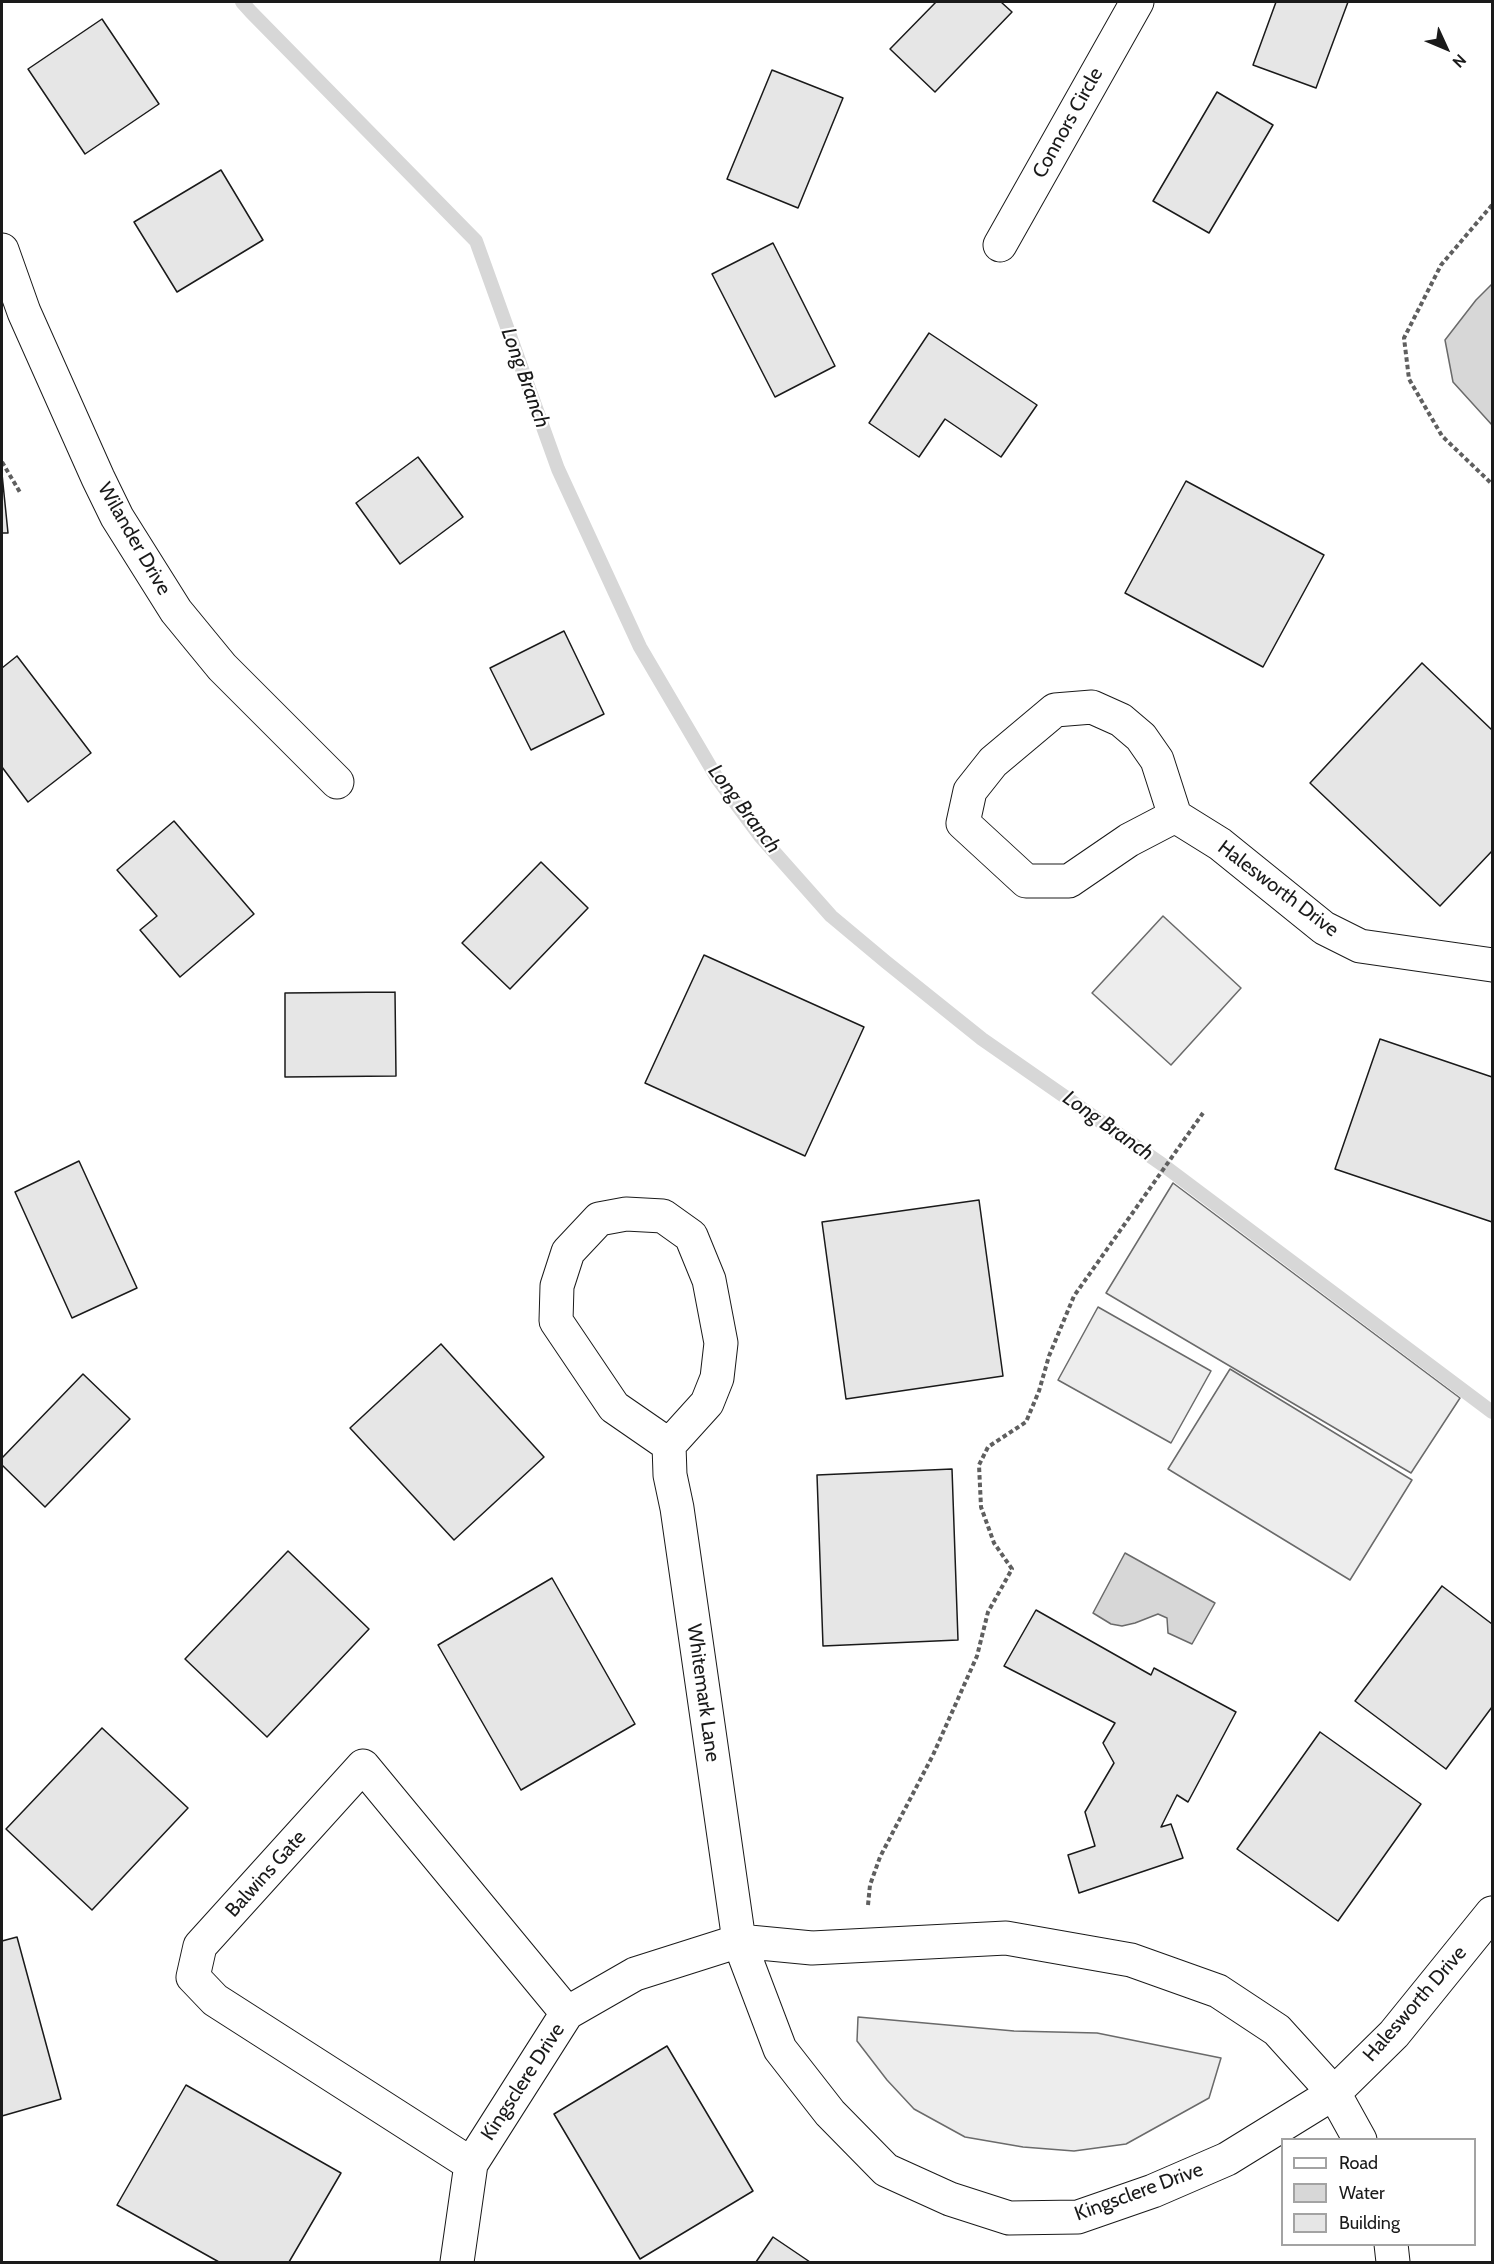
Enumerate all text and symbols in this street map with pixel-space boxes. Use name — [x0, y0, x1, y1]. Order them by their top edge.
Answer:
north arrow — [1416, 18, 1476, 78]
text: N — [1449, 50, 1470, 72]
street label: Connors Circle — [1028, 64, 1108, 182]
water label: Long Branch — [495, 325, 555, 431]
street label: Wilander Drive — [92, 479, 176, 599]
water label: Long Branch — [702, 760, 786, 858]
street label: Halesworth Drive — [1213, 836, 1343, 942]
water label: Long Branch — [1058, 1086, 1158, 1166]
street label: Whitemark Lane — [681, 1623, 725, 1763]
street label: Balwins Gate — [221, 1826, 311, 1922]
street label: Halesworth Drive — [1358, 1941, 1472, 2067]
street label: Kingsclere Drive — [476, 2019, 570, 2145]
legend — [1281, 2138, 1476, 2246]
text: Road — [1339, 2152, 1378, 2174]
street label: Kingsclere Drive — [1071, 2158, 1207, 2226]
text: Water — [1339, 2182, 1385, 2204]
text: Building — [1339, 2212, 1400, 2234]

